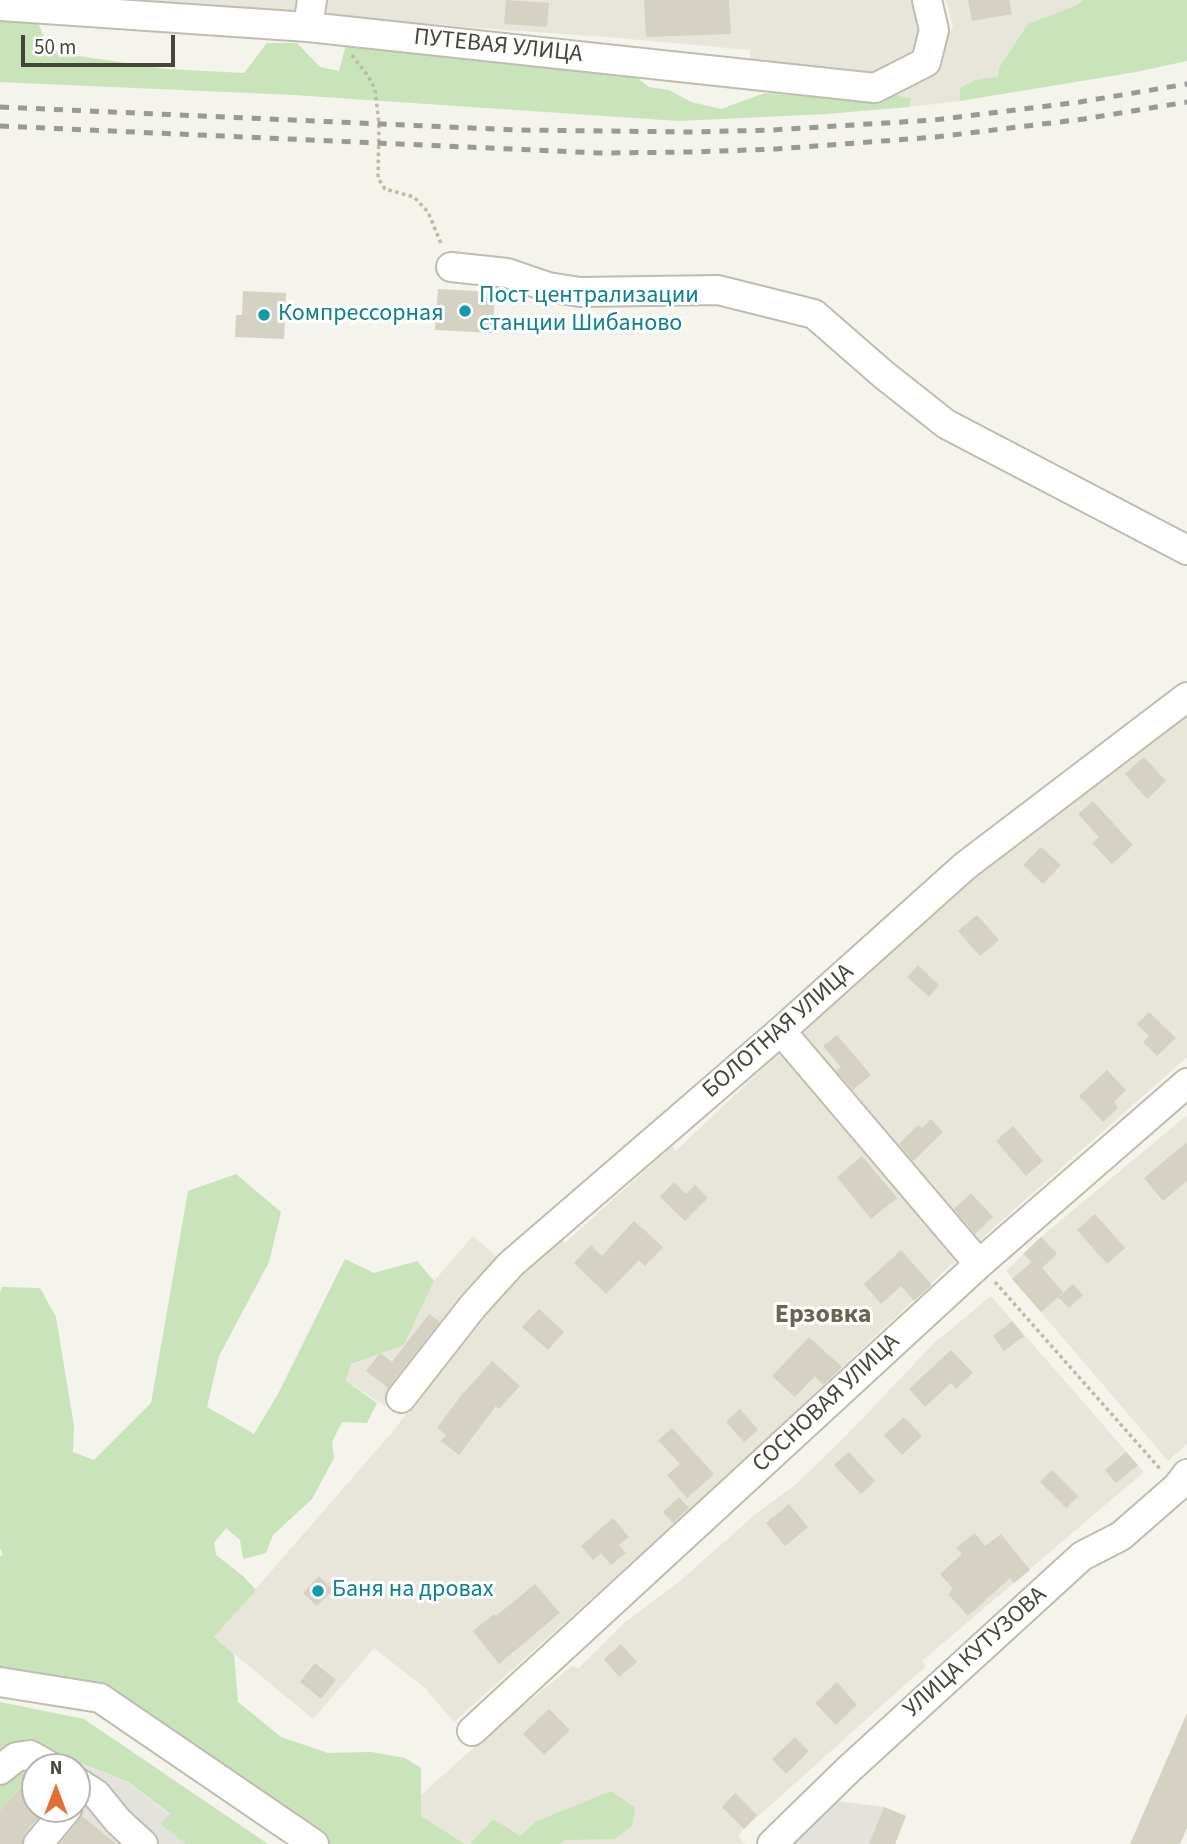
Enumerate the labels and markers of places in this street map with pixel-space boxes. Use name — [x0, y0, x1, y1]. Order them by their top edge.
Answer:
place label: Пост централизации станции Шибаново — [479, 283, 699, 339]
place label: Компрессорная — [278, 301, 444, 329]
marker: Пост централизации станции Шибаново — [457, 303, 473, 319]
marker: Компрессорная — [256, 307, 272, 323]
place label: Баня на дровах — [332, 1577, 493, 1605]
marker: Баня на дровах — [310, 1583, 326, 1599]

